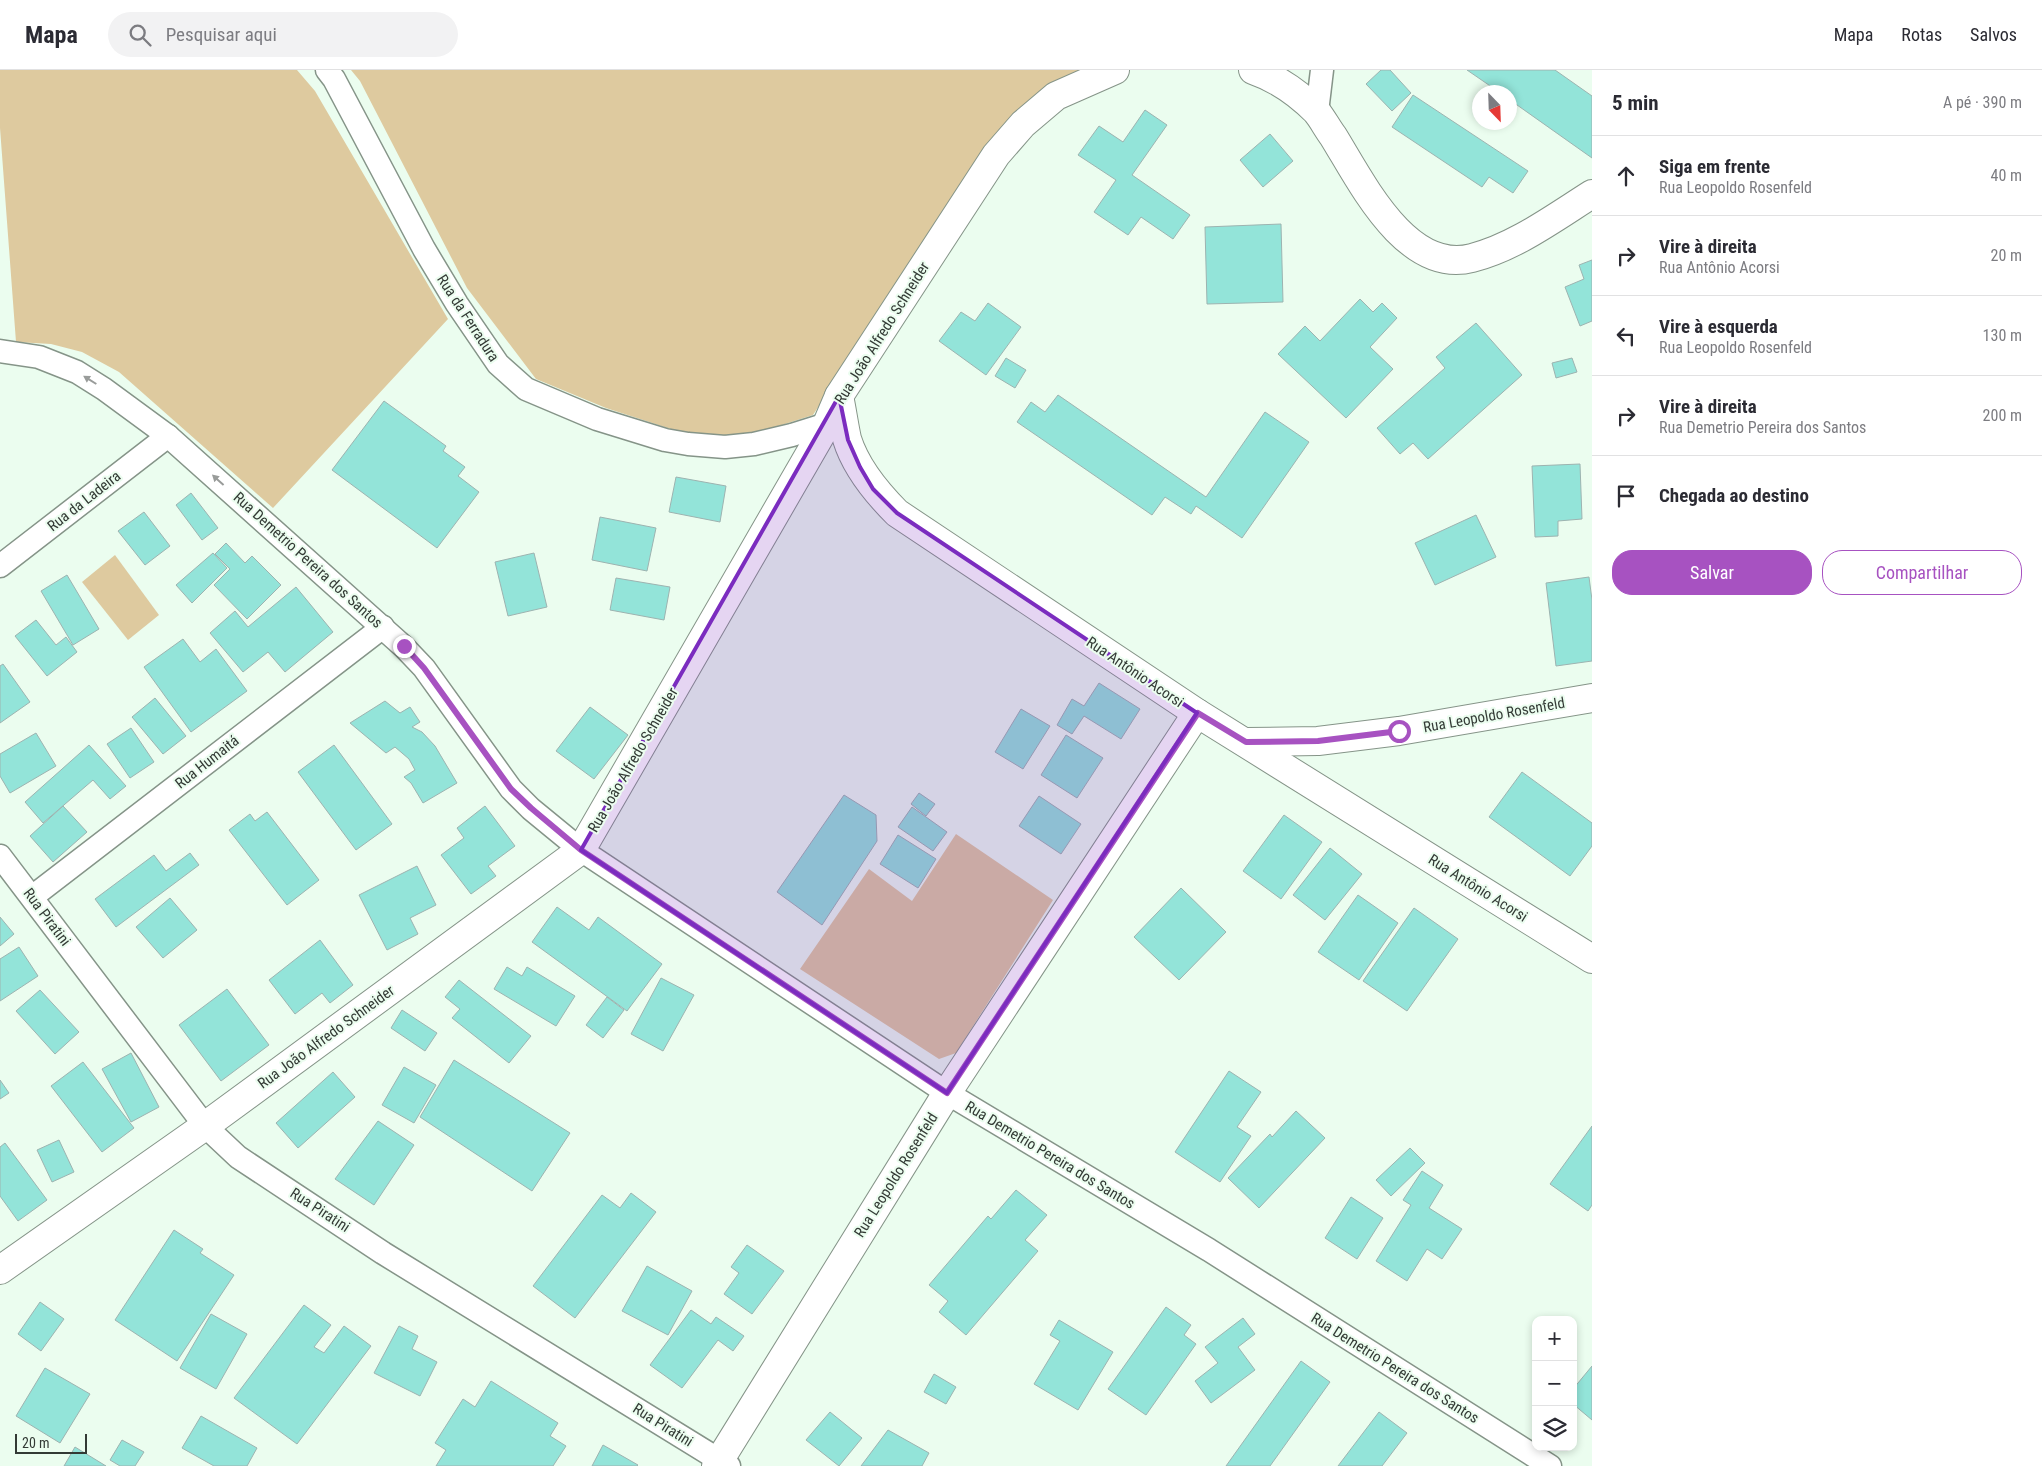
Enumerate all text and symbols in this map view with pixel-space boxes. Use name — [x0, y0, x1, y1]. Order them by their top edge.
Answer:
search box — [108, 12, 458, 57]
text: Mapa — [25, 21, 78, 49]
icon: search — [126, 21, 154, 49]
text: Pesquisar aqui — [166, 23, 277, 46]
text: Mapa — [1834, 24, 1873, 45]
text: Rotas — [1901, 24, 1942, 45]
text: Salvos — [1970, 24, 2017, 45]
north arrow — [1472, 85, 1517, 130]
text: 5 min — [1612, 91, 1659, 115]
text: A pé · 390 m — [1943, 93, 2022, 112]
text: Siga em frente — [1659, 155, 1770, 178]
icon: ahead — [1612, 162, 1640, 190]
text: 40 m — [1990, 166, 2022, 185]
text: Rua Leopoldo Rosenfeld — [1659, 178, 1812, 197]
text: Vire à direita — [1659, 235, 1757, 258]
icon: right — [1612, 242, 1640, 270]
text: 20 m — [1990, 246, 2022, 265]
street label: Rua João Alfredo Schneider — [831, 258, 933, 407]
text: Rua Antônio Acorsi — [1659, 258, 1780, 277]
street label: Rua da Ferradura — [433, 271, 503, 365]
text: Vire à esquerda — [1659, 315, 1778, 338]
icon: left — [1612, 322, 1640, 350]
text: 130 m — [1983, 326, 2022, 345]
text: Rua Leopoldo Rosenfeld — [1659, 338, 1812, 357]
one-way arrow — [84, 376, 97, 385]
text: Vire à direita — [1659, 395, 1757, 418]
icon: right — [1612, 402, 1640, 430]
text: 200 m — [1983, 406, 2022, 425]
text: Rua Demetrio Pereira dos Santos — [1659, 418, 1866, 437]
street label: Rua da Ladeira — [44, 467, 124, 535]
one-way arrow — [213, 474, 225, 486]
icon: arrive — [1612, 482, 1640, 510]
text: Chegada ao destino — [1659, 484, 1809, 507]
street label: Rua Demetrio Pereira dos Santos — [230, 488, 386, 632]
button: Salvar — [1612, 550, 1812, 595]
button: Compartilhar — [1822, 550, 2022, 595]
street label: Rua Antônio Acorsi — [1083, 633, 1187, 711]
route end — [393, 635, 416, 658]
street label: Rua João Alfredo Schneider — [584, 684, 682, 836]
street label: Rua Leopoldo Rosenfeld — [1422, 694, 1566, 736]
route start — [1388, 720, 1411, 743]
street label: Rua Humaitá — [172, 732, 242, 792]
street label: Rua Antônio Acorsi — [1425, 850, 1531, 926]
street label: Rua Piratini — [19, 885, 75, 949]
street label: Rua João Alfredo Schneider — [254, 981, 398, 1093]
street label: Rua Demetrio Pereira dos Santos — [962, 1097, 1138, 1213]
street label: Rua Leopoldo Rosenfeld — [850, 1109, 942, 1241]
street label: Rua Piratini — [287, 1184, 353, 1236]
street label: Rua Demetrio Pereira dos Santos — [1308, 1309, 1482, 1427]
map controls — [1532, 1316, 1577, 1451]
button: + — [1532, 1316, 1577, 1361]
button: − — [1532, 1361, 1577, 1406]
street label: Rua Piratini — [630, 1399, 696, 1451]
button: layers — [1532, 1406, 1577, 1451]
scale bar — [15, 1431, 88, 1454]
text: 20 m — [22, 1435, 50, 1451]

